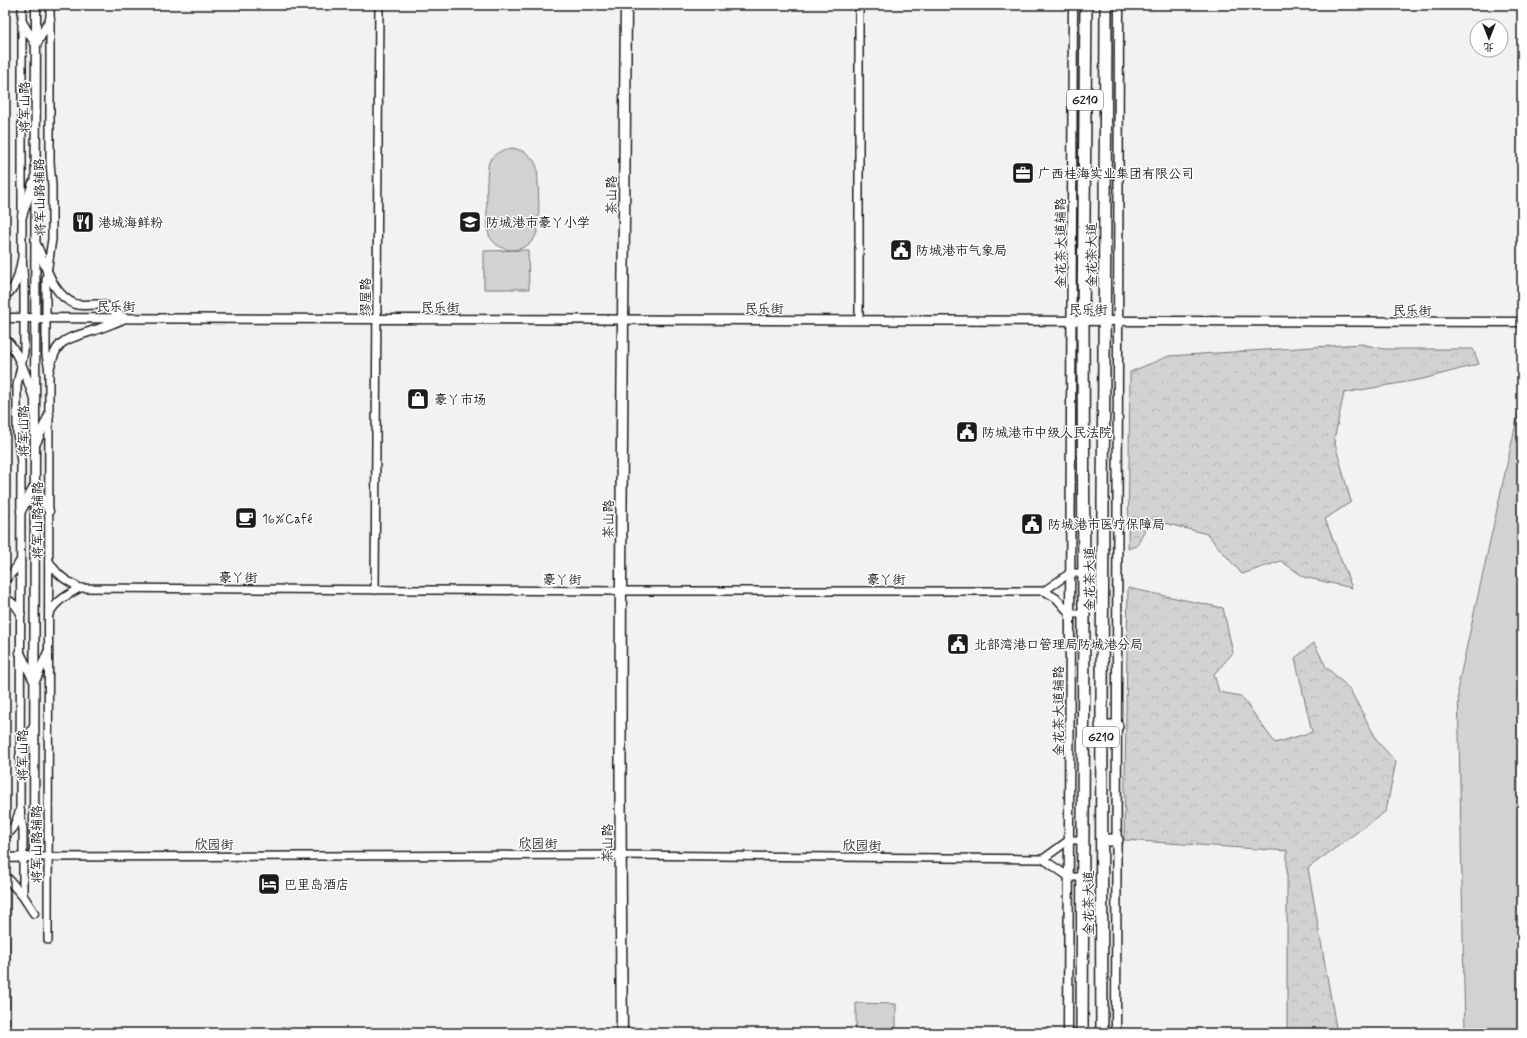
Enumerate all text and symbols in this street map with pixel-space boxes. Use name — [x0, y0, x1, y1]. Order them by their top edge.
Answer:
north arrow — [1469, 18, 1509, 58]
text: 北 — [1484, 40, 1495, 54]
street label: 将军山路 — [17, 81, 34, 133]
road number: G210 — [1067, 90, 1103, 110]
street label: 将军山路辅路 — [31, 158, 50, 236]
office icon: 广西桂海实业集团有限公司 — [1010, 160, 1036, 186]
place label: 广西桂海实业集团有限公司 — [1038, 166, 1194, 183]
street label: 茶山路 — [604, 175, 621, 215]
street label: 金花茶大道辅路 — [1053, 197, 1070, 289]
restaurant icon: 港城海鲜粉 — [70, 209, 96, 235]
school or university icon: 防城港市豪丫小学 — [457, 209, 483, 235]
place label: 港城海鲜粉 — [98, 215, 163, 232]
place label: 防城港市豪丫小学 — [486, 215, 590, 232]
street label: 金花茶大道 — [1084, 222, 1101, 288]
public building icon: 防城港市气象局 — [888, 237, 914, 263]
place label: 防城港市气象局 — [916, 243, 1007, 260]
street label: 缪屋路 — [358, 277, 375, 317]
street label: 民乐街 — [96, 299, 136, 316]
street label: 民乐街 — [420, 300, 460, 317]
street label: 民乐街 — [744, 301, 784, 318]
street label: 民乐街 — [1068, 302, 1108, 319]
street label: 民乐街 — [1392, 303, 1432, 320]
shop icon: 豪丫市场 — [405, 386, 431, 412]
place label: 豪丫市场 — [434, 392, 486, 409]
street label: 将军山路 — [16, 405, 33, 457]
public building icon: 防城港市中级人民法院 — [954, 419, 980, 445]
place label: 防城港市中级人民法院 — [982, 425, 1112, 442]
street label: 将军山路辅路 — [30, 481, 47, 559]
street label: 茶山路 — [601, 499, 618, 539]
cafe icon: 16%Café — [233, 505, 259, 531]
place label: 16%Café — [262, 511, 313, 528]
public building icon: 防城港市医疗保障局 — [1019, 511, 1045, 537]
place label: 防城港市医疗保障局 — [1048, 517, 1165, 534]
street label: 金花茶大道 — [1082, 546, 1099, 612]
street label: 豪丫街 — [218, 570, 258, 587]
street label: 豪丫街 — [542, 572, 582, 589]
street label: 豪丫街 — [866, 572, 906, 589]
public building icon: 北部湾港口管理局防城港分局 — [945, 631, 971, 657]
place label: 北部湾港口管理局防城港分局 — [974, 637, 1143, 654]
street label: 金花茶大道辅路 — [1051, 665, 1068, 757]
road number: G210 — [1083, 727, 1119, 747]
street label: 将军山路 — [15, 729, 32, 781]
street label: 将军山路辅路 — [29, 805, 46, 883]
street label: 茶山路 — [600, 823, 617, 863]
street label: 欣园街 — [518, 836, 558, 853]
street label: 欣园街 — [194, 837, 234, 854]
street label: 欣园街 — [842, 838, 882, 855]
street label: 金花茶大道 — [1081, 870, 1098, 936]
hotel icon: 巴里岛酒店 — [256, 871, 282, 897]
place label: 巴里岛酒店 — [284, 877, 349, 894]

